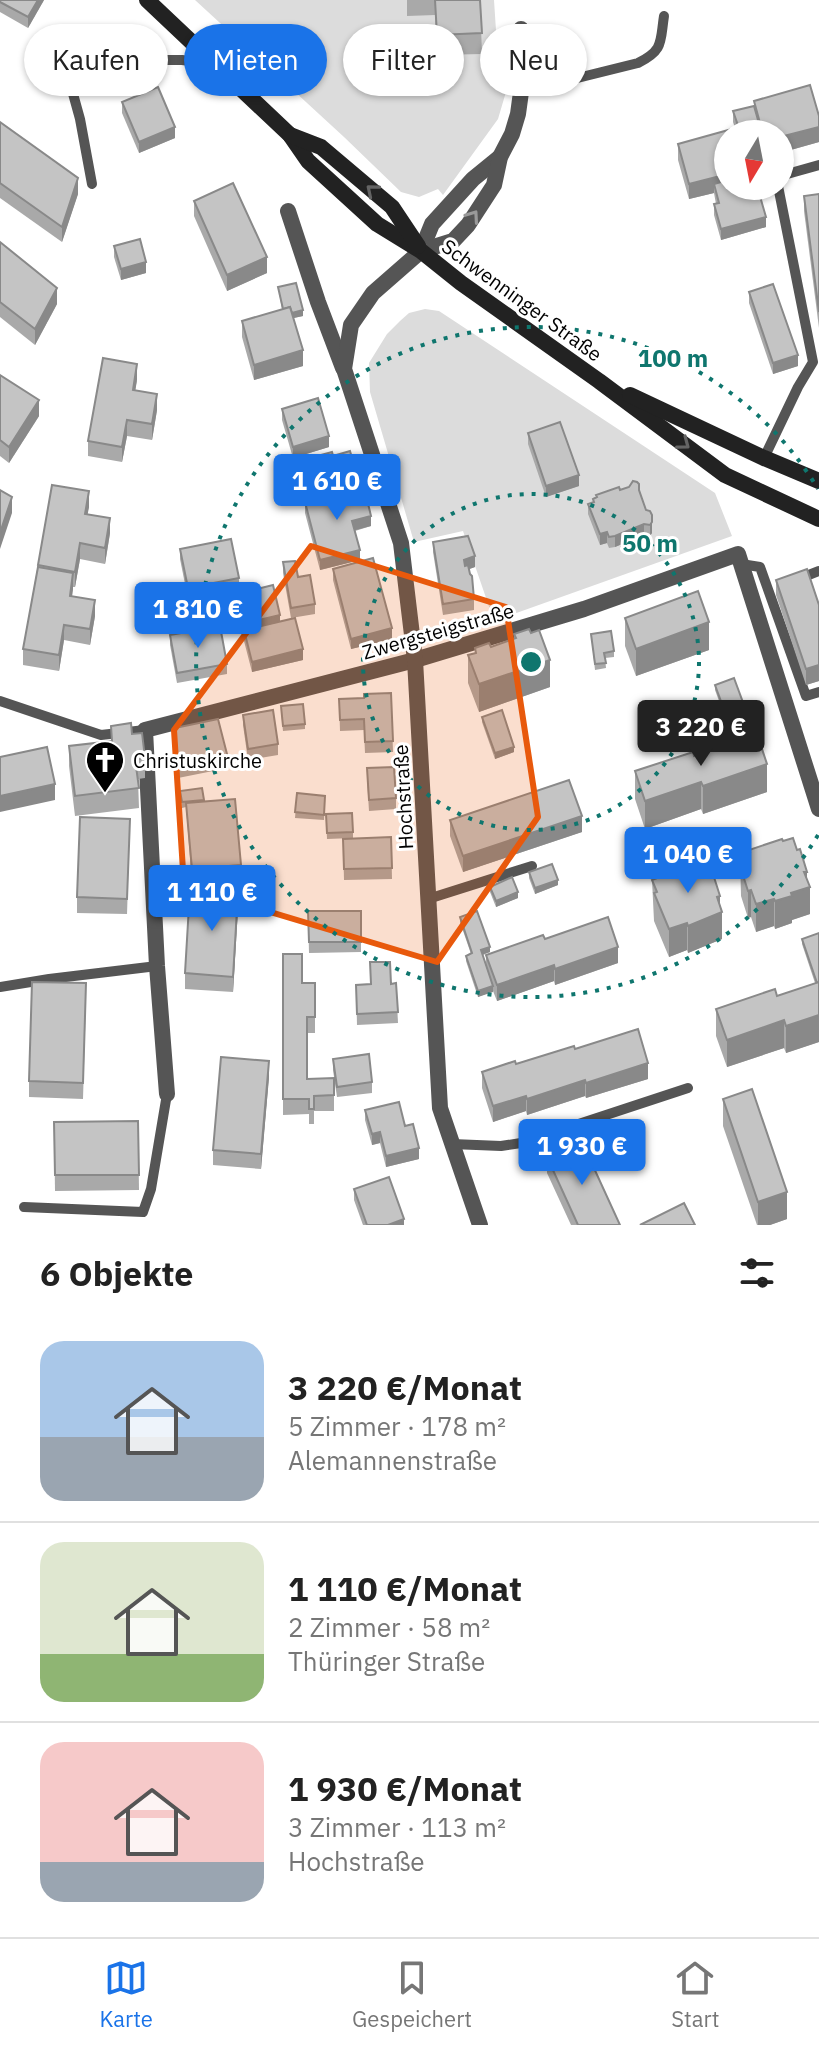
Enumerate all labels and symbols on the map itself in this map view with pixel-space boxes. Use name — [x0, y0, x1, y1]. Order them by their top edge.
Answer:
north arrow — [714, 120, 794, 200]
one-way arrow — [367, 185, 382, 200]
one-way arrow — [463, 210, 478, 224]
street label: Schwenninger Straße — [436, 233, 608, 367]
text: 100 m — [638, 342, 708, 374]
one-way arrow — [676, 435, 690, 449]
pin: 1 610 € — [263, 454, 411, 522]
text: 50 m — [622, 527, 678, 559]
pin: 1 810 € — [124, 582, 272, 650]
street label: Zwergsteigstraße — [359, 596, 517, 666]
centre of rings — [517, 648, 545, 676]
pin: 3 220 € — [627, 700, 775, 768]
church icon: Christuskirche — [84, 739, 126, 794]
street label: Hochstraße — [387, 744, 419, 850]
place label: Christuskirche — [133, 747, 262, 774]
pin: 1 040 € — [614, 827, 762, 895]
pin: 1 110 € — [138, 865, 286, 933]
pin: 1 930 € — [508, 1119, 656, 1187]

